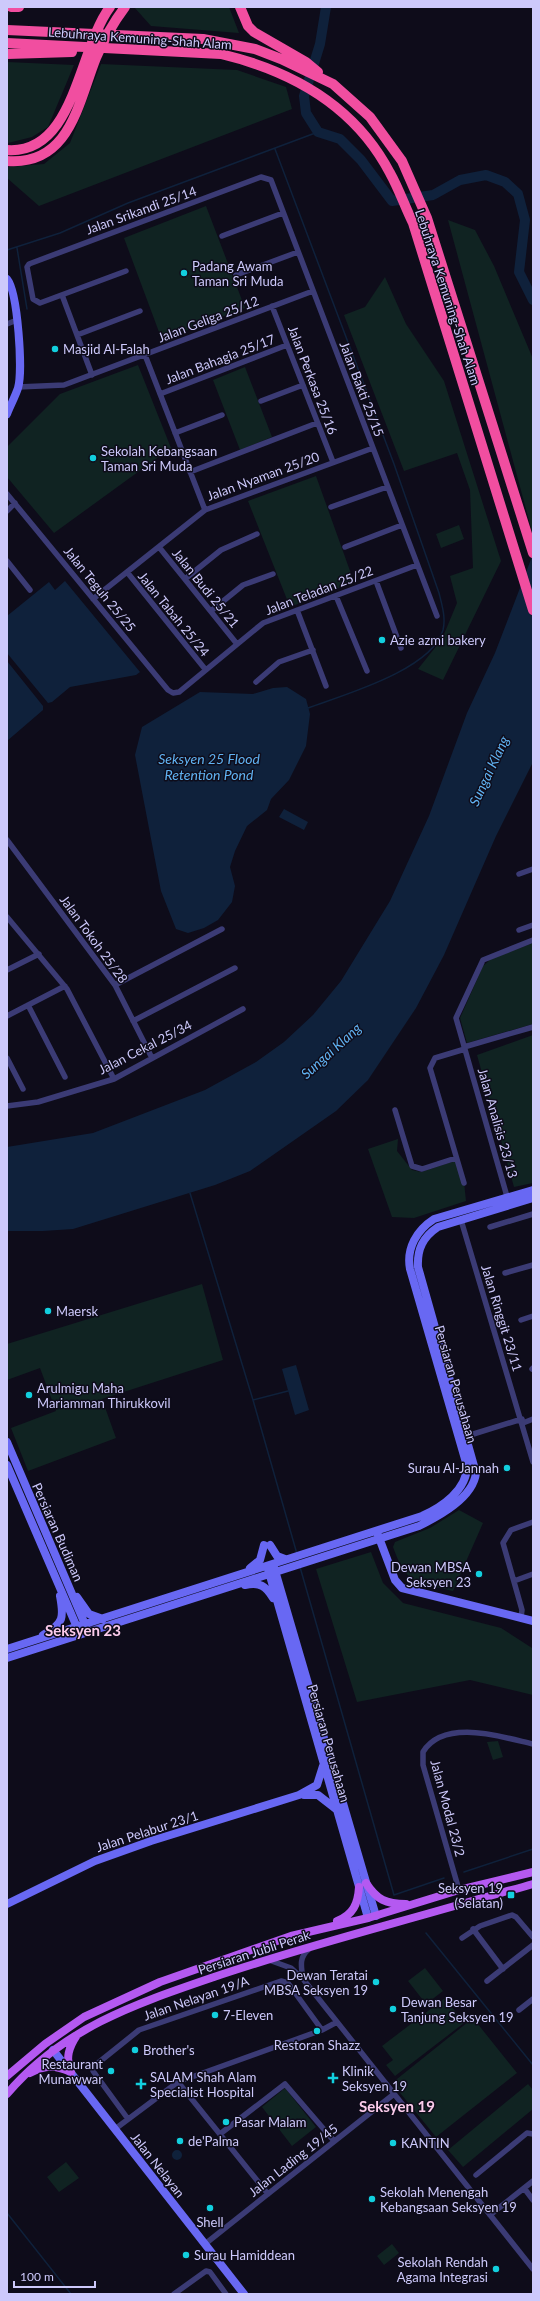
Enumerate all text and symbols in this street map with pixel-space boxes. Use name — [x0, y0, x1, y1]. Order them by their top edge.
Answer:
street label: Lebuhraya Kemuning-Shah Alam — [48, 24, 232, 52]
street label: Jalan Srikandi 25/14 — [83, 182, 199, 237]
street label: Lebuhraya Kemuning-Shah Alam — [412, 207, 484, 387]
place label: Padang Awam Taman Sri Muda — [192, 258, 283, 289]
marker: Padang Awam Taman Sri Muda — [179, 268, 189, 278]
street label: Jalan Geliga 25/12 — [155, 292, 261, 346]
street label: Jalan Perkasa 25/16 — [285, 323, 341, 437]
street label: Jalan Bahagia 25/17 — [163, 331, 277, 387]
street label: Jalan Bakti 25/15 — [337, 339, 387, 439]
place label: Masjid Al-Falah — [63, 341, 150, 357]
marker: Masjid Al-Falah — [50, 344, 60, 354]
place label: Sekolah Kebangsaan Taman Sri Muda — [101, 443, 217, 474]
street label: Jalan Nyaman 25/20 — [205, 448, 322, 504]
marker: Sekolah Kebangsaan Taman Sri Muda — [88, 453, 98, 463]
street label: Jalan Teguh 25/25 — [61, 543, 139, 635]
street label: Jalan Budi 25/21 — [169, 545, 243, 631]
street label: Jalan Teladan 25/22 — [263, 562, 375, 618]
street label: Jalan Tabah 25/24 — [135, 568, 213, 660]
place label: Azie azmi bakery — [390, 632, 486, 648]
marker: Azie azmi bakery — [377, 635, 387, 645]
water label: Sungai Klang — [465, 733, 512, 808]
water label: Seksyen 25 Flood Retention Pond — [158, 750, 260, 783]
street label: Jalan Tokoh 25/28 — [57, 892, 131, 986]
street label: Jalan Cekal 25/34 — [96, 1016, 195, 1077]
water label: Sungai Klang — [297, 1019, 364, 1082]
street label: Jalan Analisis 23/13 — [475, 1066, 521, 1180]
street label: Jalan Ringgit 23/11 — [478, 1263, 526, 1373]
place label: Maersk — [56, 1303, 99, 1319]
marker: Maersk — [43, 1306, 53, 1316]
street label: Persiaran Perusahaan — [432, 1323, 480, 1445]
place label: Arulmigu Maha Mariamman Thirukkovil — [37, 1380, 171, 1411]
marker: Arulmigu Maha Mariamman Thirukkovil — [24, 1390, 34, 1400]
place label: Surau Al-Jannah — [408, 1460, 499, 1476]
marker: Surau Al-Jannah — [502, 1463, 512, 1473]
street label: Persiaran Budiman — [29, 1480, 87, 1584]
place label: Dewan MBSA Seksyen 23 — [391, 1559, 471, 1590]
marker: Dewan MBSA Seksyen 23 — [474, 1569, 484, 1579]
district label: Seksyen 23 — [45, 1621, 121, 1639]
street label: Persiaran Perusahaan — [305, 1682, 353, 1804]
street label: Jalan Modal 23/2 — [427, 1758, 469, 1858]
street label: Jalan Pelabur 23/1 — [94, 1807, 200, 1855]
place label: Seksyen 19 (Selatan) — [438, 1880, 503, 1911]
marker: Seksyen 19 (Selatan) — [506, 1890, 516, 1900]
street label: Persiaran Jubli Perak — [196, 1926, 312, 1978]
place label: Dewan Teratai MBSA Seksyen 19 — [264, 1967, 368, 1998]
street label: Jalan Nelayan 19/A — [141, 1972, 251, 2024]
marker: Dewan Teratai MBSA Seksyen 19 — [371, 1977, 381, 1987]
place label: Dewan Besar Tanjung Seksyen 19 — [401, 1994, 514, 2025]
marker: Dewan Besar Tanjung Seksyen 19 — [388, 2004, 398, 2014]
place label: 7-Eleven — [223, 2007, 273, 2023]
marker: 7-Eleven — [210, 2010, 220, 2020]
marker: Restoran Shazz — [312, 2026, 322, 2036]
place label: Restoran Shazz — [274, 2037, 360, 2053]
place label: Brother's — [143, 2042, 195, 2058]
marker: Brother's — [130, 2045, 140, 2055]
place label: Restaurant Munawwar — [39, 2056, 103, 2087]
place label: Klinik Seksyen 19 — [342, 2063, 407, 2094]
marker: Restaurant Munawwar — [106, 2066, 116, 2076]
place label: SALAM Shah Alam Specialist Hospital — [150, 2069, 256, 2100]
marker: Klinik Seksyen 19 — [327, 2072, 339, 2084]
marker: SALAM Shah Alam Specialist Hospital — [135, 2078, 147, 2090]
district label: Seksyen 19 — [359, 2097, 435, 2115]
place label: Pasar Malam — [234, 2114, 307, 2130]
marker: Pasar Malam — [221, 2117, 231, 2127]
street label: Jalan Lading 19/45 — [245, 2120, 341, 2200]
street label: Jalan Nelayan — [128, 2129, 188, 2201]
place label: de'Palma — [188, 2133, 239, 2149]
place label: KANTIN — [401, 2135, 450, 2151]
marker: de'Palma — [175, 2136, 185, 2146]
marker: KANTIN — [388, 2138, 398, 2148]
place label: Sekolah Menengah Kebangsaan Seksyen 19 — [380, 2184, 517, 2215]
marker: Sekolah Menengah Kebangsaan Seksyen 19 — [367, 2194, 377, 2204]
marker: Shell — [205, 2203, 215, 2213]
place label: Shell — [196, 2214, 224, 2230]
place label: Surau Hamiddean — [194, 2247, 295, 2263]
marker: Surau Hamiddean — [181, 2250, 191, 2260]
place label: Sekolah Rendah Agama Integrasi — [397, 2254, 488, 2285]
scale bar — [14, 2263, 95, 2289]
marker: Sekolah Rendah Agama Integrasi — [491, 2264, 501, 2274]
text: 100 m — [20, 2269, 54, 2284]

